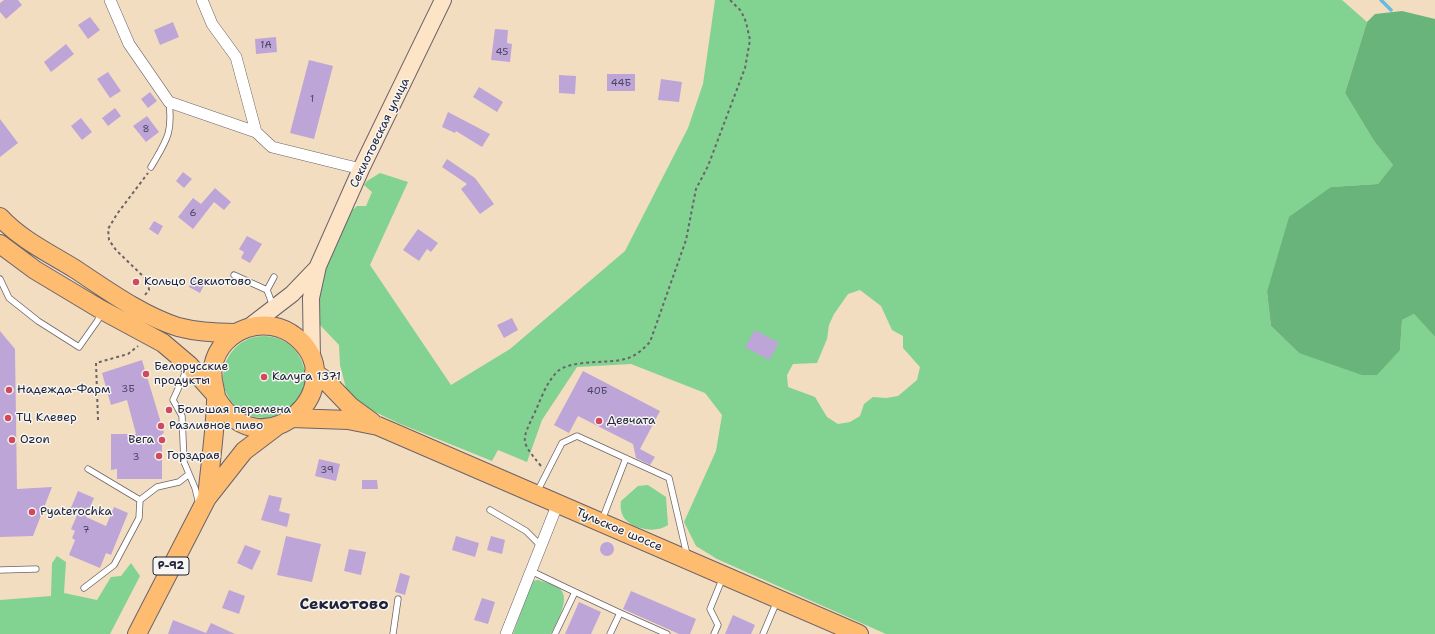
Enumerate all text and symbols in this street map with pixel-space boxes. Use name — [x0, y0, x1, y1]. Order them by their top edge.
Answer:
house number: 1А — [260, 39, 272, 51]
house number: 45 — [496, 46, 508, 58]
street label: Секиотовская улица — [347, 76, 413, 190]
house number: 44Б — [611, 77, 631, 89]
house number: 1 — [310, 93, 314, 105]
house number: 8 — [143, 123, 149, 135]
house number: 6 — [190, 207, 196, 219]
place label: Кольцо Секиотово — [144, 275, 251, 289]
marker: Кольцо Секиотово — [131, 277, 141, 287]
place label: Белорусские продукты — [154, 360, 228, 388]
marker: Белорусские продукты — [141, 369, 151, 379]
place label: Калуга 1371 — [272, 370, 341, 384]
marker: Калуга 1371 — [259, 372, 269, 382]
place label: Надежда-Фарм — [17, 383, 110, 397]
house number: 3Б — [121, 383, 135, 395]
marker: Надежда-Фарм — [4, 385, 14, 395]
house number: 40Б — [587, 385, 607, 397]
place label: Большая перемена — [177, 403, 291, 417]
marker: Большая перемена — [164, 405, 174, 415]
place label: ТЦ Клевер — [16, 411, 77, 425]
marker: ТЦ Клевер — [3, 413, 13, 423]
place label: Девчата — [607, 414, 655, 428]
marker: Девчата — [594, 416, 604, 426]
place label: Разливное пиво — [169, 419, 263, 433]
marker: Разливное пиво — [156, 421, 166, 431]
place label: Ozon — [20, 433, 50, 447]
place label: Вега — [128, 433, 154, 447]
marker: Ozon — [7, 435, 17, 445]
marker: Вега — [157, 435, 167, 445]
place label: Горздрав — [167, 449, 220, 463]
house number: 3 — [133, 451, 139, 463]
marker: Горздрав — [154, 451, 164, 461]
house number: 39 — [320, 464, 334, 476]
place label: Pyaterochka — [40, 505, 112, 519]
street label: Тульское шоссе — [574, 505, 664, 555]
marker: Pyaterochka — [27, 507, 37, 517]
house number: 7 — [83, 524, 89, 536]
road number: Р-92 — [153, 557, 189, 575]
district label: Секиотово — [299, 595, 389, 615]

